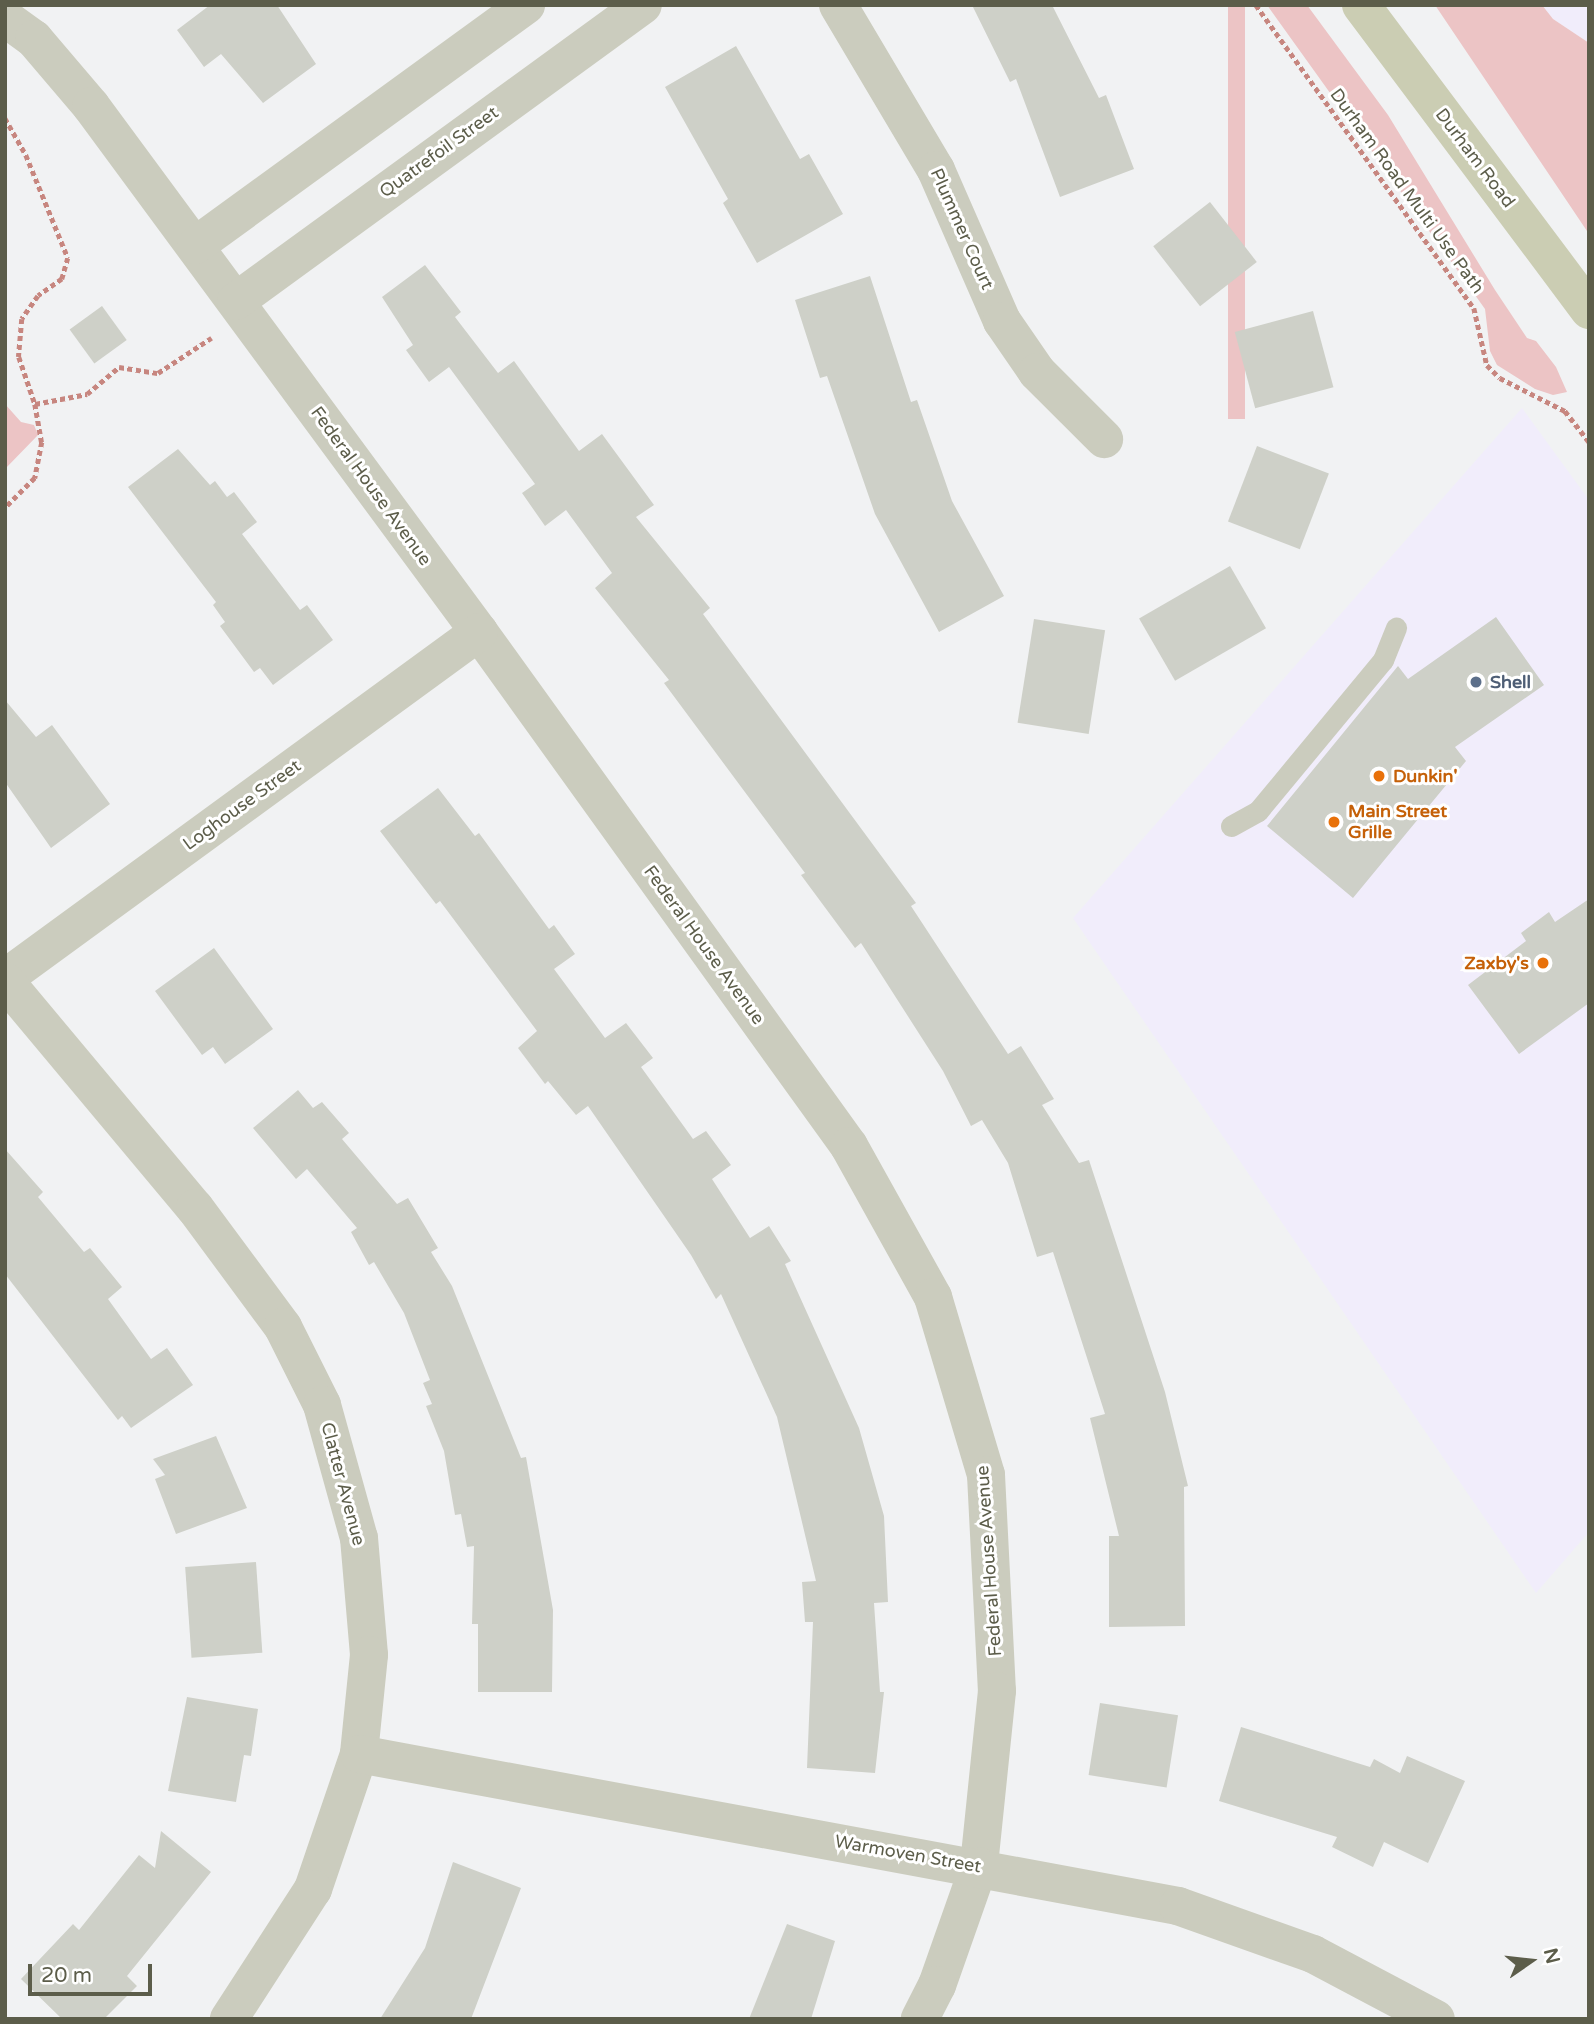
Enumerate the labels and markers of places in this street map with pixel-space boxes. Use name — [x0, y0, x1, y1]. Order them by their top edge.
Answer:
place label: Shell — [1490, 671, 1531, 693]
marker: Shell — [1468, 674, 1484, 690]
place label: Dunkin' — [1393, 765, 1458, 787]
marker: Dunkin' — [1371, 768, 1387, 784]
place label: Main Street Grille — [1348, 801, 1447, 844]
marker: Main Street Grille — [1326, 814, 1342, 830]
place label: Zaxby's — [1464, 952, 1529, 974]
marker: Zaxby's — [1535, 955, 1551, 971]

